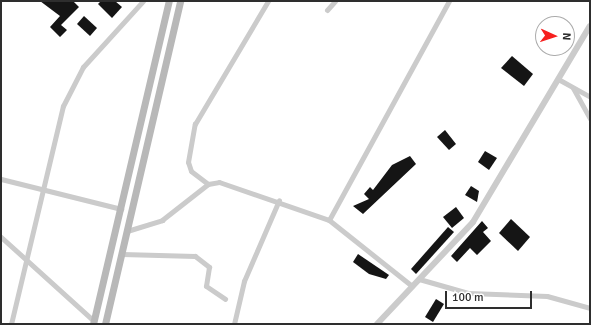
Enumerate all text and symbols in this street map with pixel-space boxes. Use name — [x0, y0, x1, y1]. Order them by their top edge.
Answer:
north arrow — [535, 16, 575, 56]
text: N — [560, 32, 573, 41]
scale bar — [447, 283, 534, 309]
text: 100 m — [452, 290, 484, 305]

